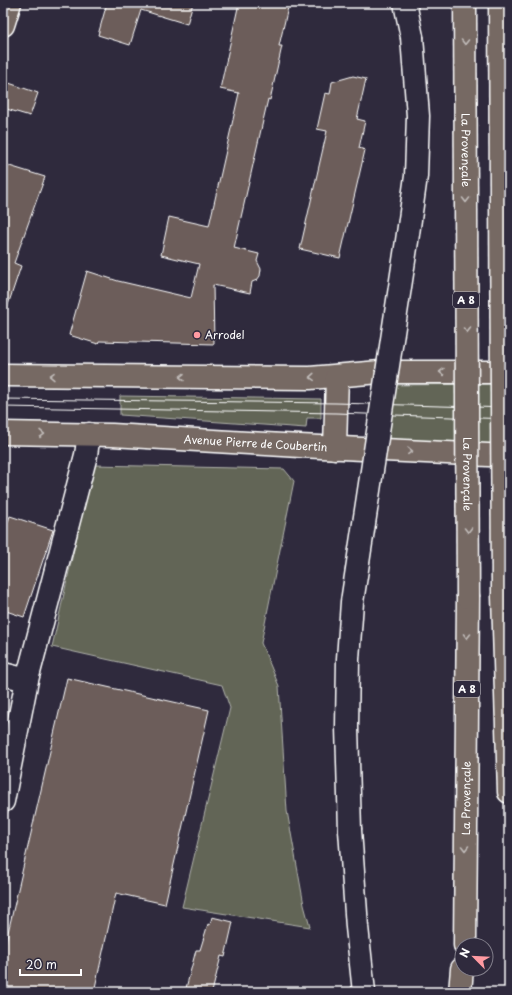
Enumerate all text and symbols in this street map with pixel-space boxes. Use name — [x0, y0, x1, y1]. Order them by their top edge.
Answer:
one-way arrow — [461, 39, 469, 45]
street label: La Provençale — [458, 113, 475, 187]
one-way arrow — [462, 197, 470, 203]
road number: A 8 — [453, 292, 479, 308]
place label: Arrodel — [205, 326, 245, 343]
one-way arrow — [462, 327, 471, 333]
marker: Arrodel — [192, 330, 202, 340]
one-way arrow — [439, 368, 445, 376]
one-way arrow — [49, 372, 55, 380]
one-way arrow — [179, 373, 185, 381]
one-way arrow — [309, 373, 315, 382]
one-way arrow — [39, 430, 45, 438]
street label: Avenue Pierre de Coubertin — [183, 430, 328, 455]
street label: La Provençale — [459, 437, 477, 511]
one-way arrow — [407, 447, 413, 455]
one-way arrow — [464, 527, 472, 533]
one-way arrow — [463, 633, 471, 639]
road number: A 8 — [454, 681, 480, 697]
street label: La Provençale — [457, 761, 475, 835]
one-way arrow — [461, 845, 469, 851]
north arrow — [454, 937, 494, 977]
text: N — [455, 945, 474, 960]
scale bar — [20, 951, 81, 977]
text: 20 m — [26, 955, 57, 973]

